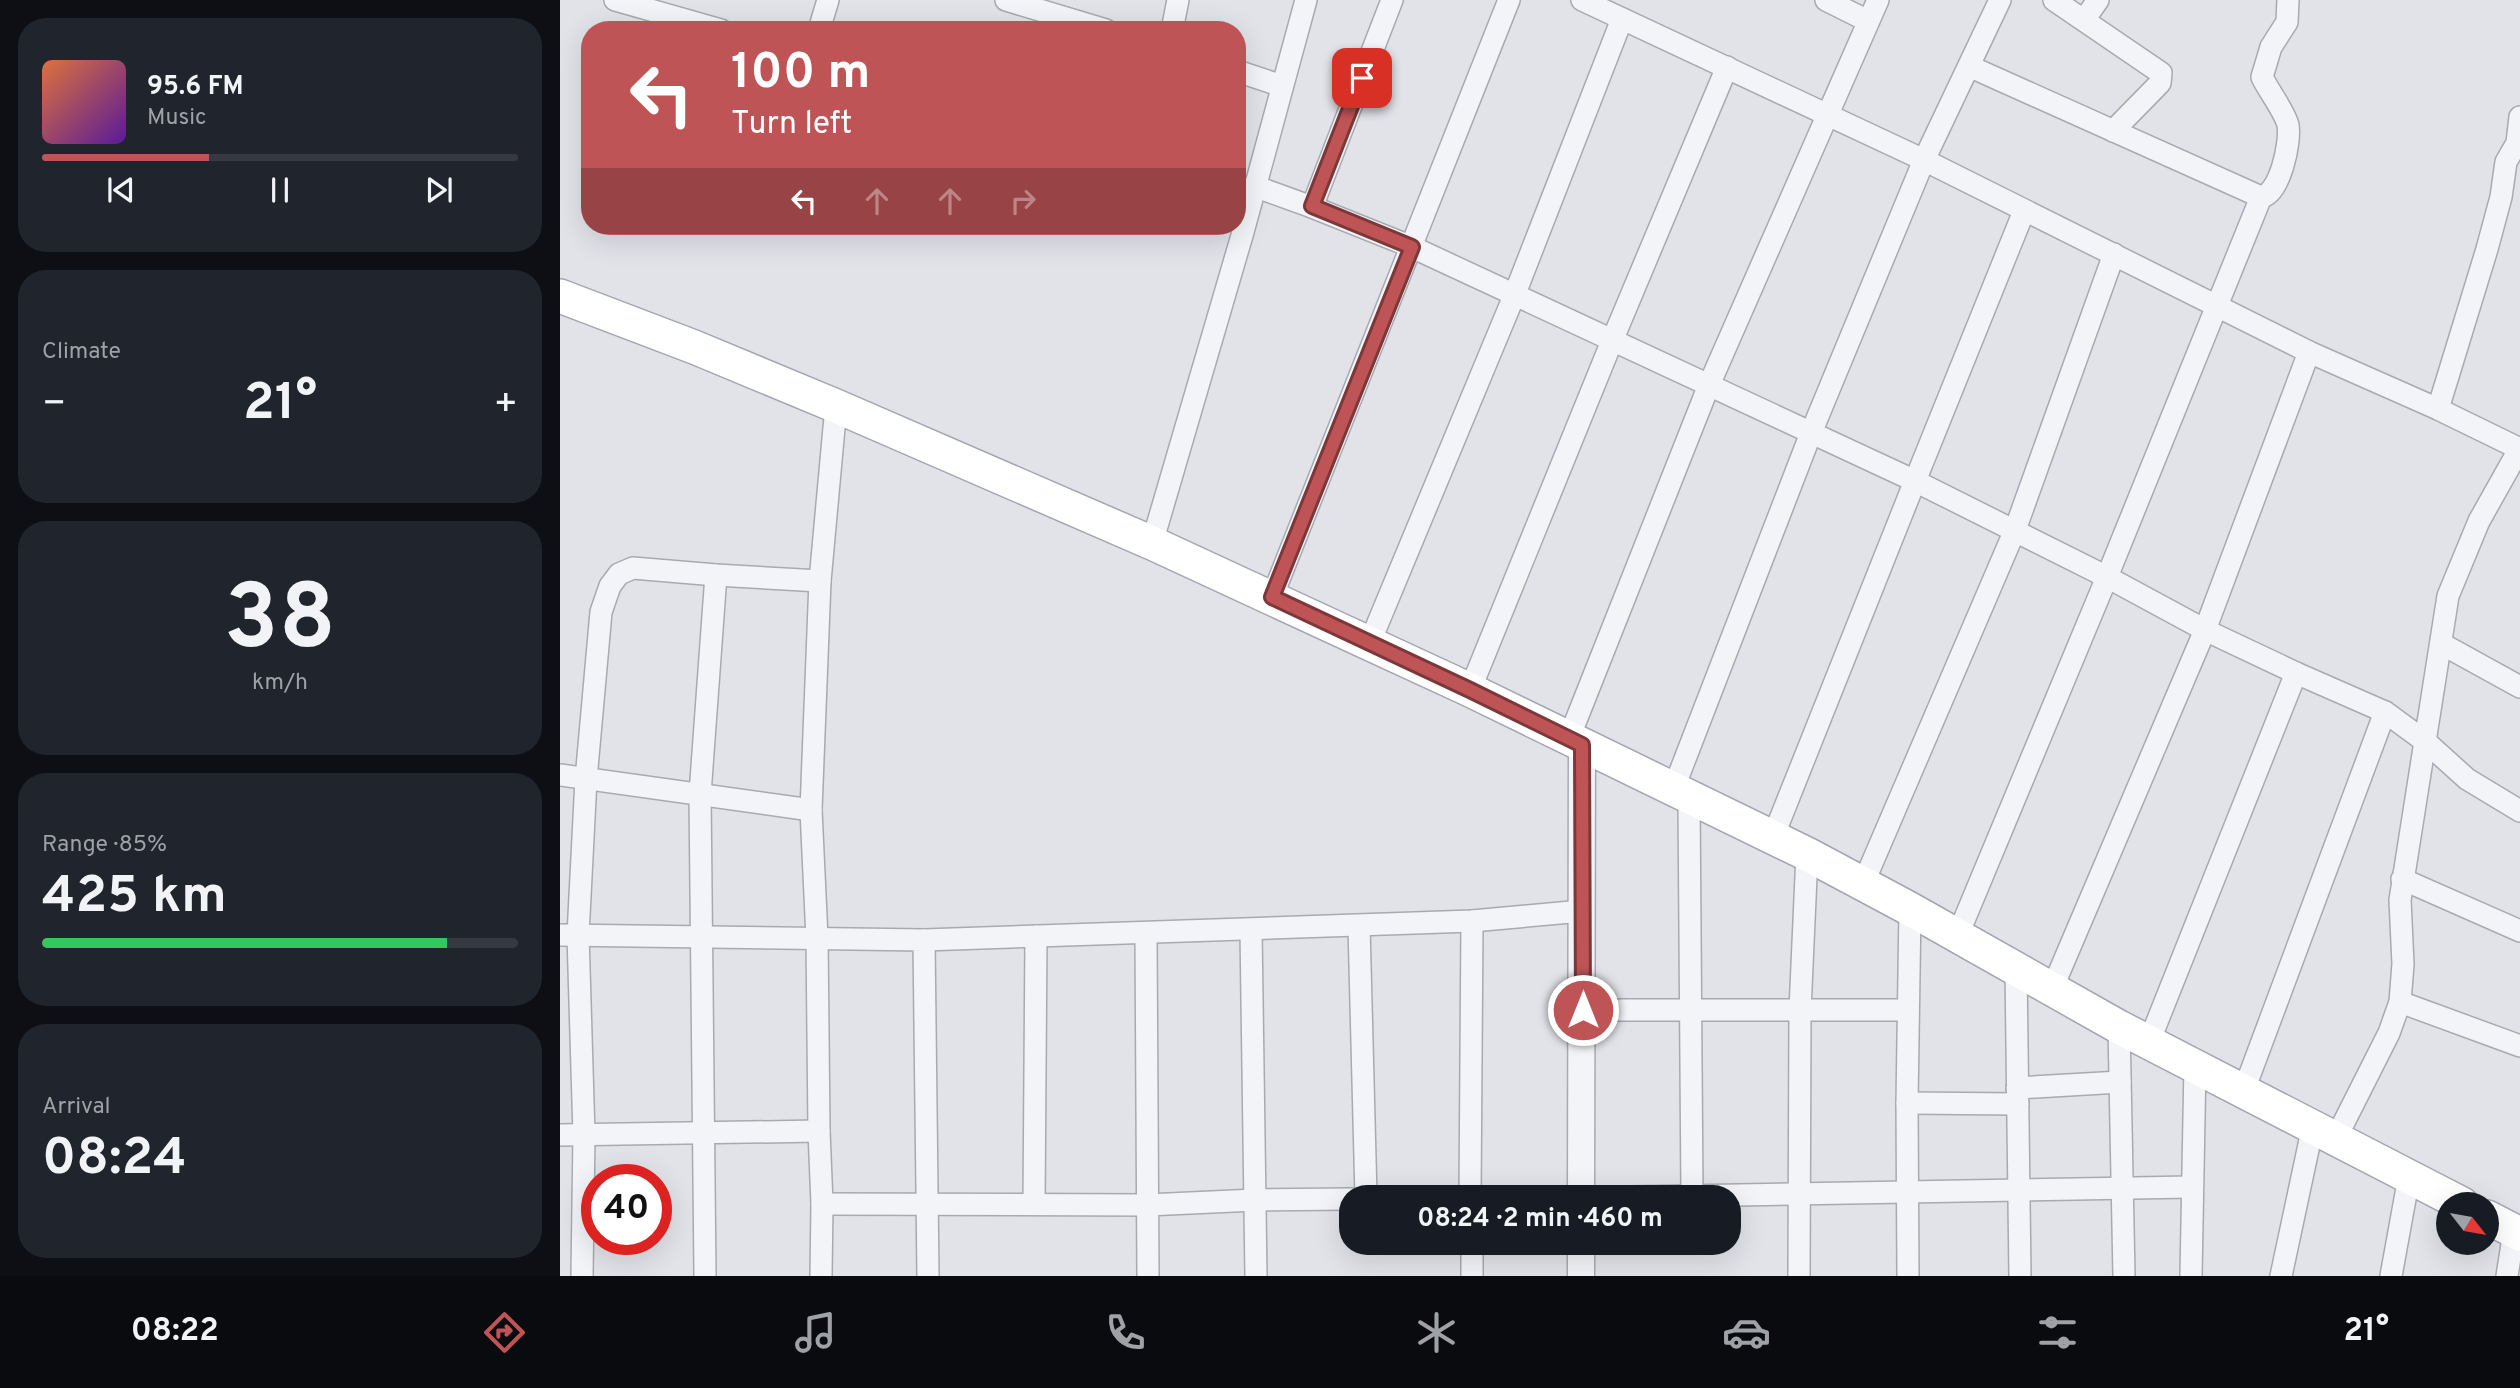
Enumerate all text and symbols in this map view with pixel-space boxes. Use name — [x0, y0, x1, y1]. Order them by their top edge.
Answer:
text: 100 m — [731, 44, 870, 106]
pin — [1332, 48, 1392, 108]
icon: left — [616, 49, 707, 140]
icon: arrive — [1343, 59, 1381, 97]
text: 95.6 FM — [147, 71, 244, 104]
text: Music — [147, 104, 207, 133]
text: Turn left — [731, 105, 852, 145]
icon: previous — [102, 171, 140, 209]
icon: pause — [261, 171, 299, 209]
icon: next — [420, 171, 458, 209]
icon: left — [785, 182, 823, 220]
icon: ahead — [858, 182, 896, 220]
icon: ahead — [931, 182, 969, 220]
icon: right — [1004, 182, 1042, 220]
text: Climate — [42, 338, 121, 367]
text: 21° — [243, 372, 317, 438]
text: − — [42, 381, 67, 430]
text: + — [493, 381, 518, 430]
text: 38 — [224, 566, 336, 681]
text: km/h — [252, 669, 308, 698]
text: Range · 85% — [42, 831, 167, 860]
text: 425 km — [42, 865, 227, 931]
position arrow — [1546, 973, 1620, 1047]
text: Arrival — [42, 1093, 111, 1122]
text: 08:24 — [42, 1127, 187, 1193]
speed limit sign: 40 — [581, 1164, 672, 1255]
north arrow — [2436, 1192, 2499, 1255]
map controls — [2436, 1192, 2499, 1255]
text: 08:24 · 2 min · 460 m — [1417, 1203, 1663, 1236]
icon: directions — [480, 1308, 529, 1357]
icon: music — [791, 1308, 840, 1357]
icon: phone — [1101, 1308, 1150, 1357]
icon: climate — [1412, 1308, 1461, 1357]
icon: car — [1722, 1308, 1771, 1357]
icon: filters — [2033, 1308, 2082, 1357]
text: 08:22 — [131, 1312, 219, 1352]
text: 21° — [2343, 1312, 2389, 1352]

